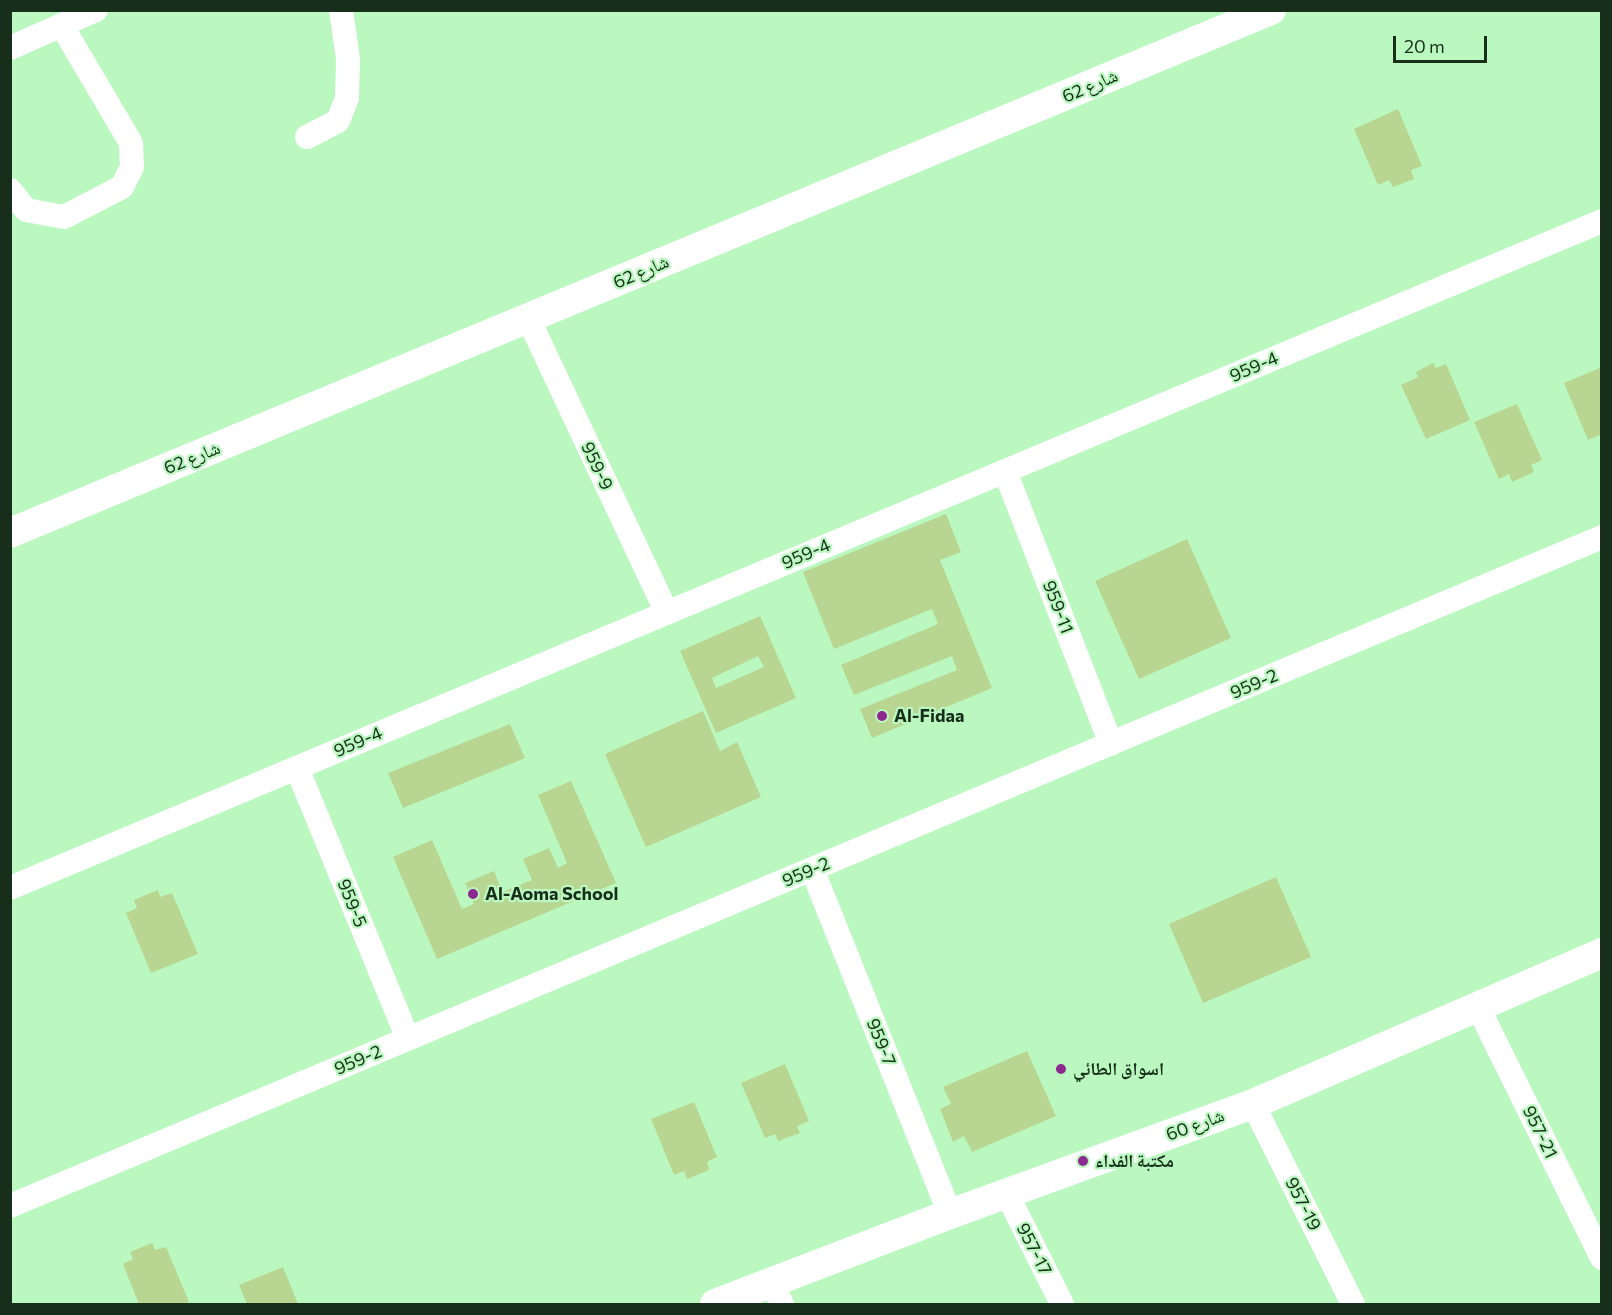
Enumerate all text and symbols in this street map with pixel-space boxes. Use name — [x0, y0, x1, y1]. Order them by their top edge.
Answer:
scale bar — [1396, 24, 1490, 62]
text: 20 m — [1404, 35, 1445, 57]
street label: شارع 62 — [1059, 65, 1121, 107]
street label: شارع 62 — [610, 251, 672, 293]
street label: 959-4 — [1226, 347, 1282, 387]
street label: شارع 62 — [161, 437, 223, 479]
street label: 959-9 — [576, 438, 618, 494]
street label: 959-4 — [778, 534, 834, 574]
street label: 959-11 — [1038, 577, 1078, 637]
street label: 959-2 — [1227, 664, 1281, 704]
place label: Al-Fidaa — [894, 705, 964, 727]
marker: Al-Fidaa — [875, 709, 889, 723]
street label: 959-4 — [330, 722, 386, 762]
street label: 959-2 — [779, 852, 833, 892]
street label: 959-5 — [333, 876, 371, 930]
place label: Al-Aoma School — [485, 883, 618, 905]
marker: Al-Aoma School — [466, 887, 480, 901]
street label: 959-7 — [862, 1015, 900, 1069]
street label: 959-2 — [331, 1040, 385, 1080]
place label: اسواق الطائي — [1073, 1058, 1164, 1080]
marker: اسواق الطائي — [1054, 1062, 1068, 1076]
street label: 957-21 — [1518, 1102, 1562, 1162]
street label: شارع 60 — [1163, 1105, 1227, 1145]
place label: مكتبة الفداء — [1095, 1150, 1174, 1172]
marker: مكتبة الفداء — [1076, 1154, 1090, 1168]
street label: 957-19 — [1280, 1174, 1326, 1234]
street label: 957-17 — [1012, 1219, 1056, 1279]

